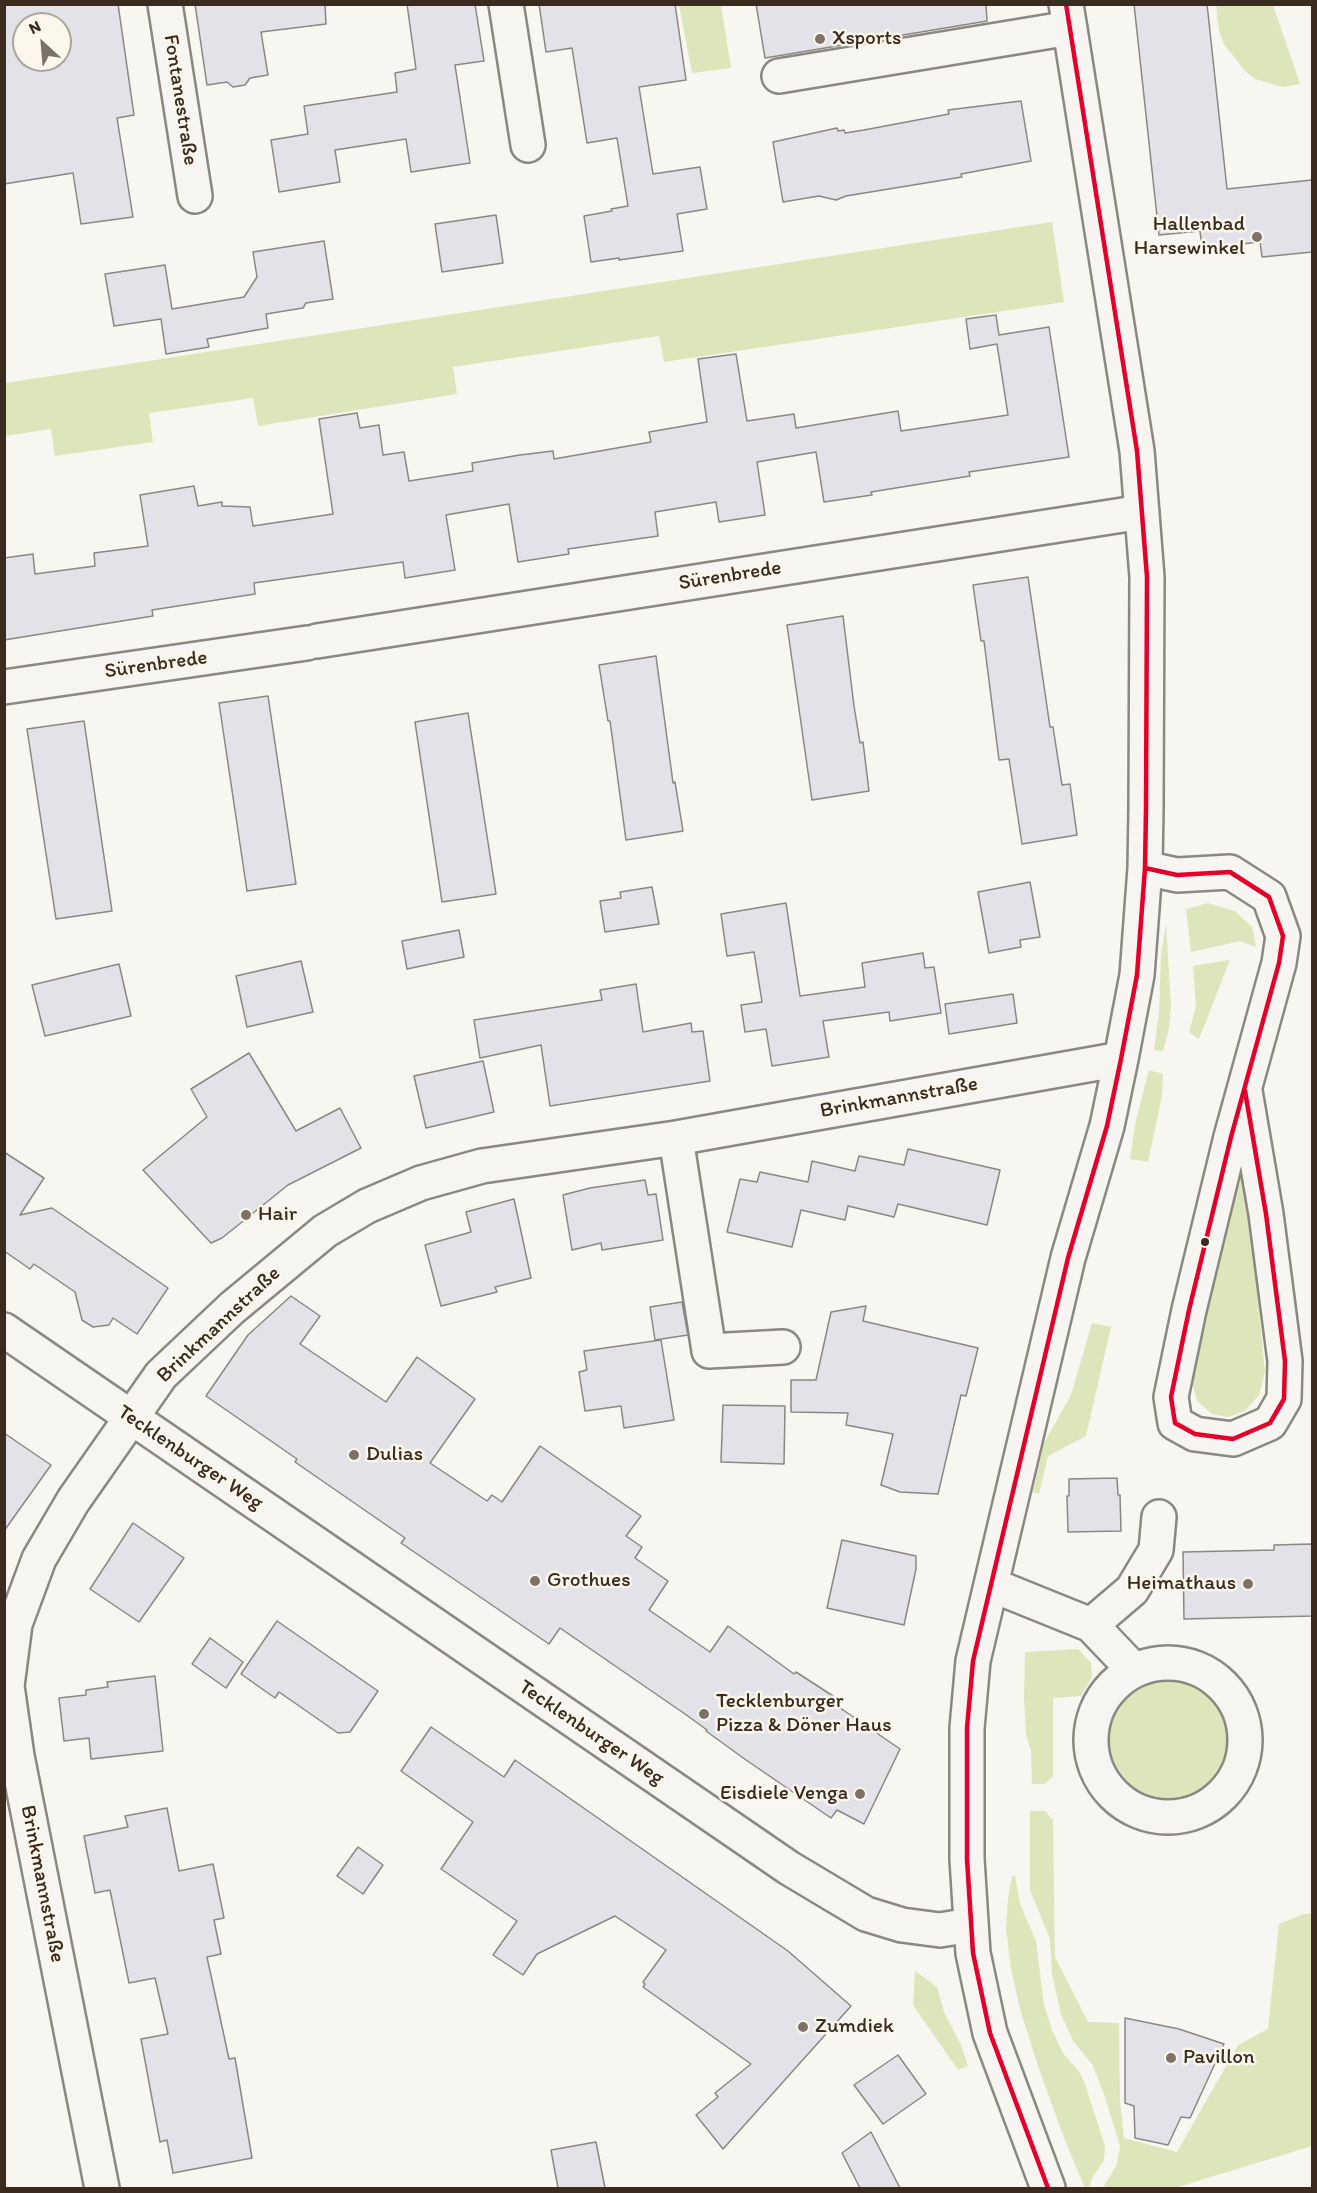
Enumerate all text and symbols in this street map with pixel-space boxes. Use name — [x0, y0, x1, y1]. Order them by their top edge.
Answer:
north arrow — [12, 12, 72, 72]
text: N — [26, 16, 44, 38]
place label: Xsports — [832, 26, 901, 52]
marker: Xsports — [813, 32, 827, 46]
street label: Fontanestraße — [157, 33, 203, 167]
place label: Hallenbad Harsewinkel — [1134, 212, 1245, 262]
marker: Hallenbad Harsewinkel — [1250, 230, 1264, 244]
street label: Sürenbrede — [677, 555, 783, 597]
street label: Sürenbrede — [103, 645, 209, 685]
street label: Brinkmannstraße — [818, 1072, 980, 1124]
place label: Hair — [258, 1202, 297, 1228]
marker: Hair — [239, 1208, 253, 1222]
unlabelled marker — [1199, 1236, 1211, 1248]
street label: Brinkmannstraße — [152, 1261, 286, 1389]
street label: Tecklenburger Weg — [112, 1400, 268, 1516]
place label: Dulias — [366, 1442, 423, 1468]
marker: Dulias — [347, 1448, 361, 1462]
place label: Grothues — [547, 1568, 631, 1594]
place label: Heimathaus — [1127, 1571, 1236, 1597]
marker: Grothues — [528, 1574, 542, 1588]
marker: Heimathaus — [1241, 1577, 1255, 1591]
street label: Tecklenburger Weg — [513, 1675, 669, 1791]
place label: Tecklenburger Pizza & Döner Haus — [716, 1689, 891, 1739]
marker: Tecklenburger Pizza & Döner Haus — [697, 1707, 711, 1721]
place label: Eisdiele Venga — [720, 1781, 848, 1807]
marker: Eisdiele Venga — [853, 1787, 867, 1801]
street label: Brinkmannstraße — [14, 1803, 70, 1965]
place label: Zumdiek — [815, 2014, 894, 2040]
marker: Zumdiek — [796, 2020, 810, 2034]
place label: Pavillon — [1183, 2045, 1255, 2071]
marker: Pavillon — [1164, 2051, 1178, 2065]

